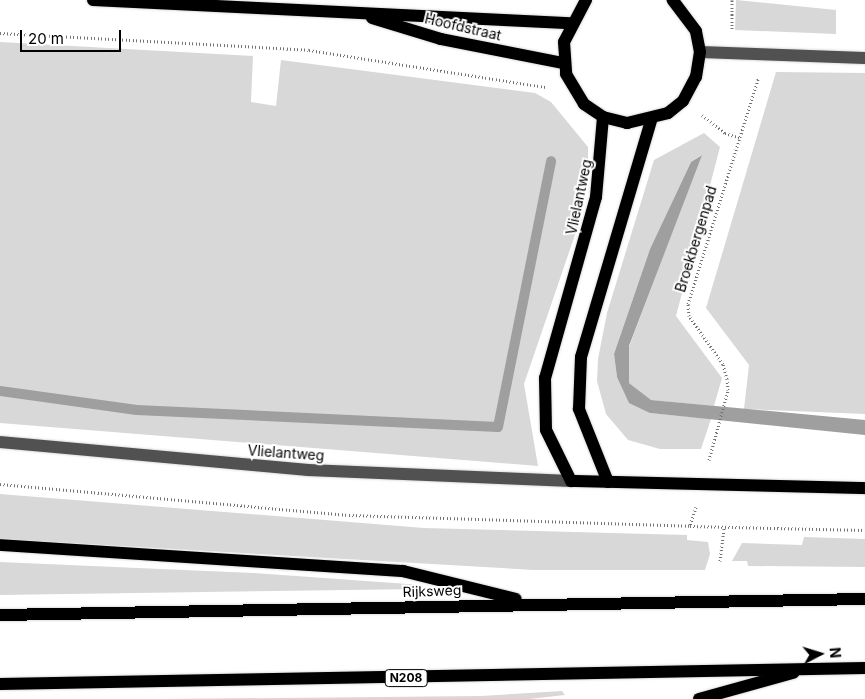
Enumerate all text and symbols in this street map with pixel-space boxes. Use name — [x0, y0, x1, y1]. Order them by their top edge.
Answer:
street label: Hoofdstraat — [423, 10, 503, 44]
scale bar — [22, 20, 124, 52]
text: 20 m — [28, 29, 64, 48]
street label: Vlielantweg — [563, 158, 595, 236]
street label: Broekbergenpad — [672, 184, 720, 294]
street label: Vlielantweg — [247, 442, 325, 464]
street label: Rijksweg — [402, 582, 462, 600]
north arrow — [795, 629, 845, 679]
text: N — [827, 647, 844, 659]
road number: N208 — [384, 668, 428, 688]

